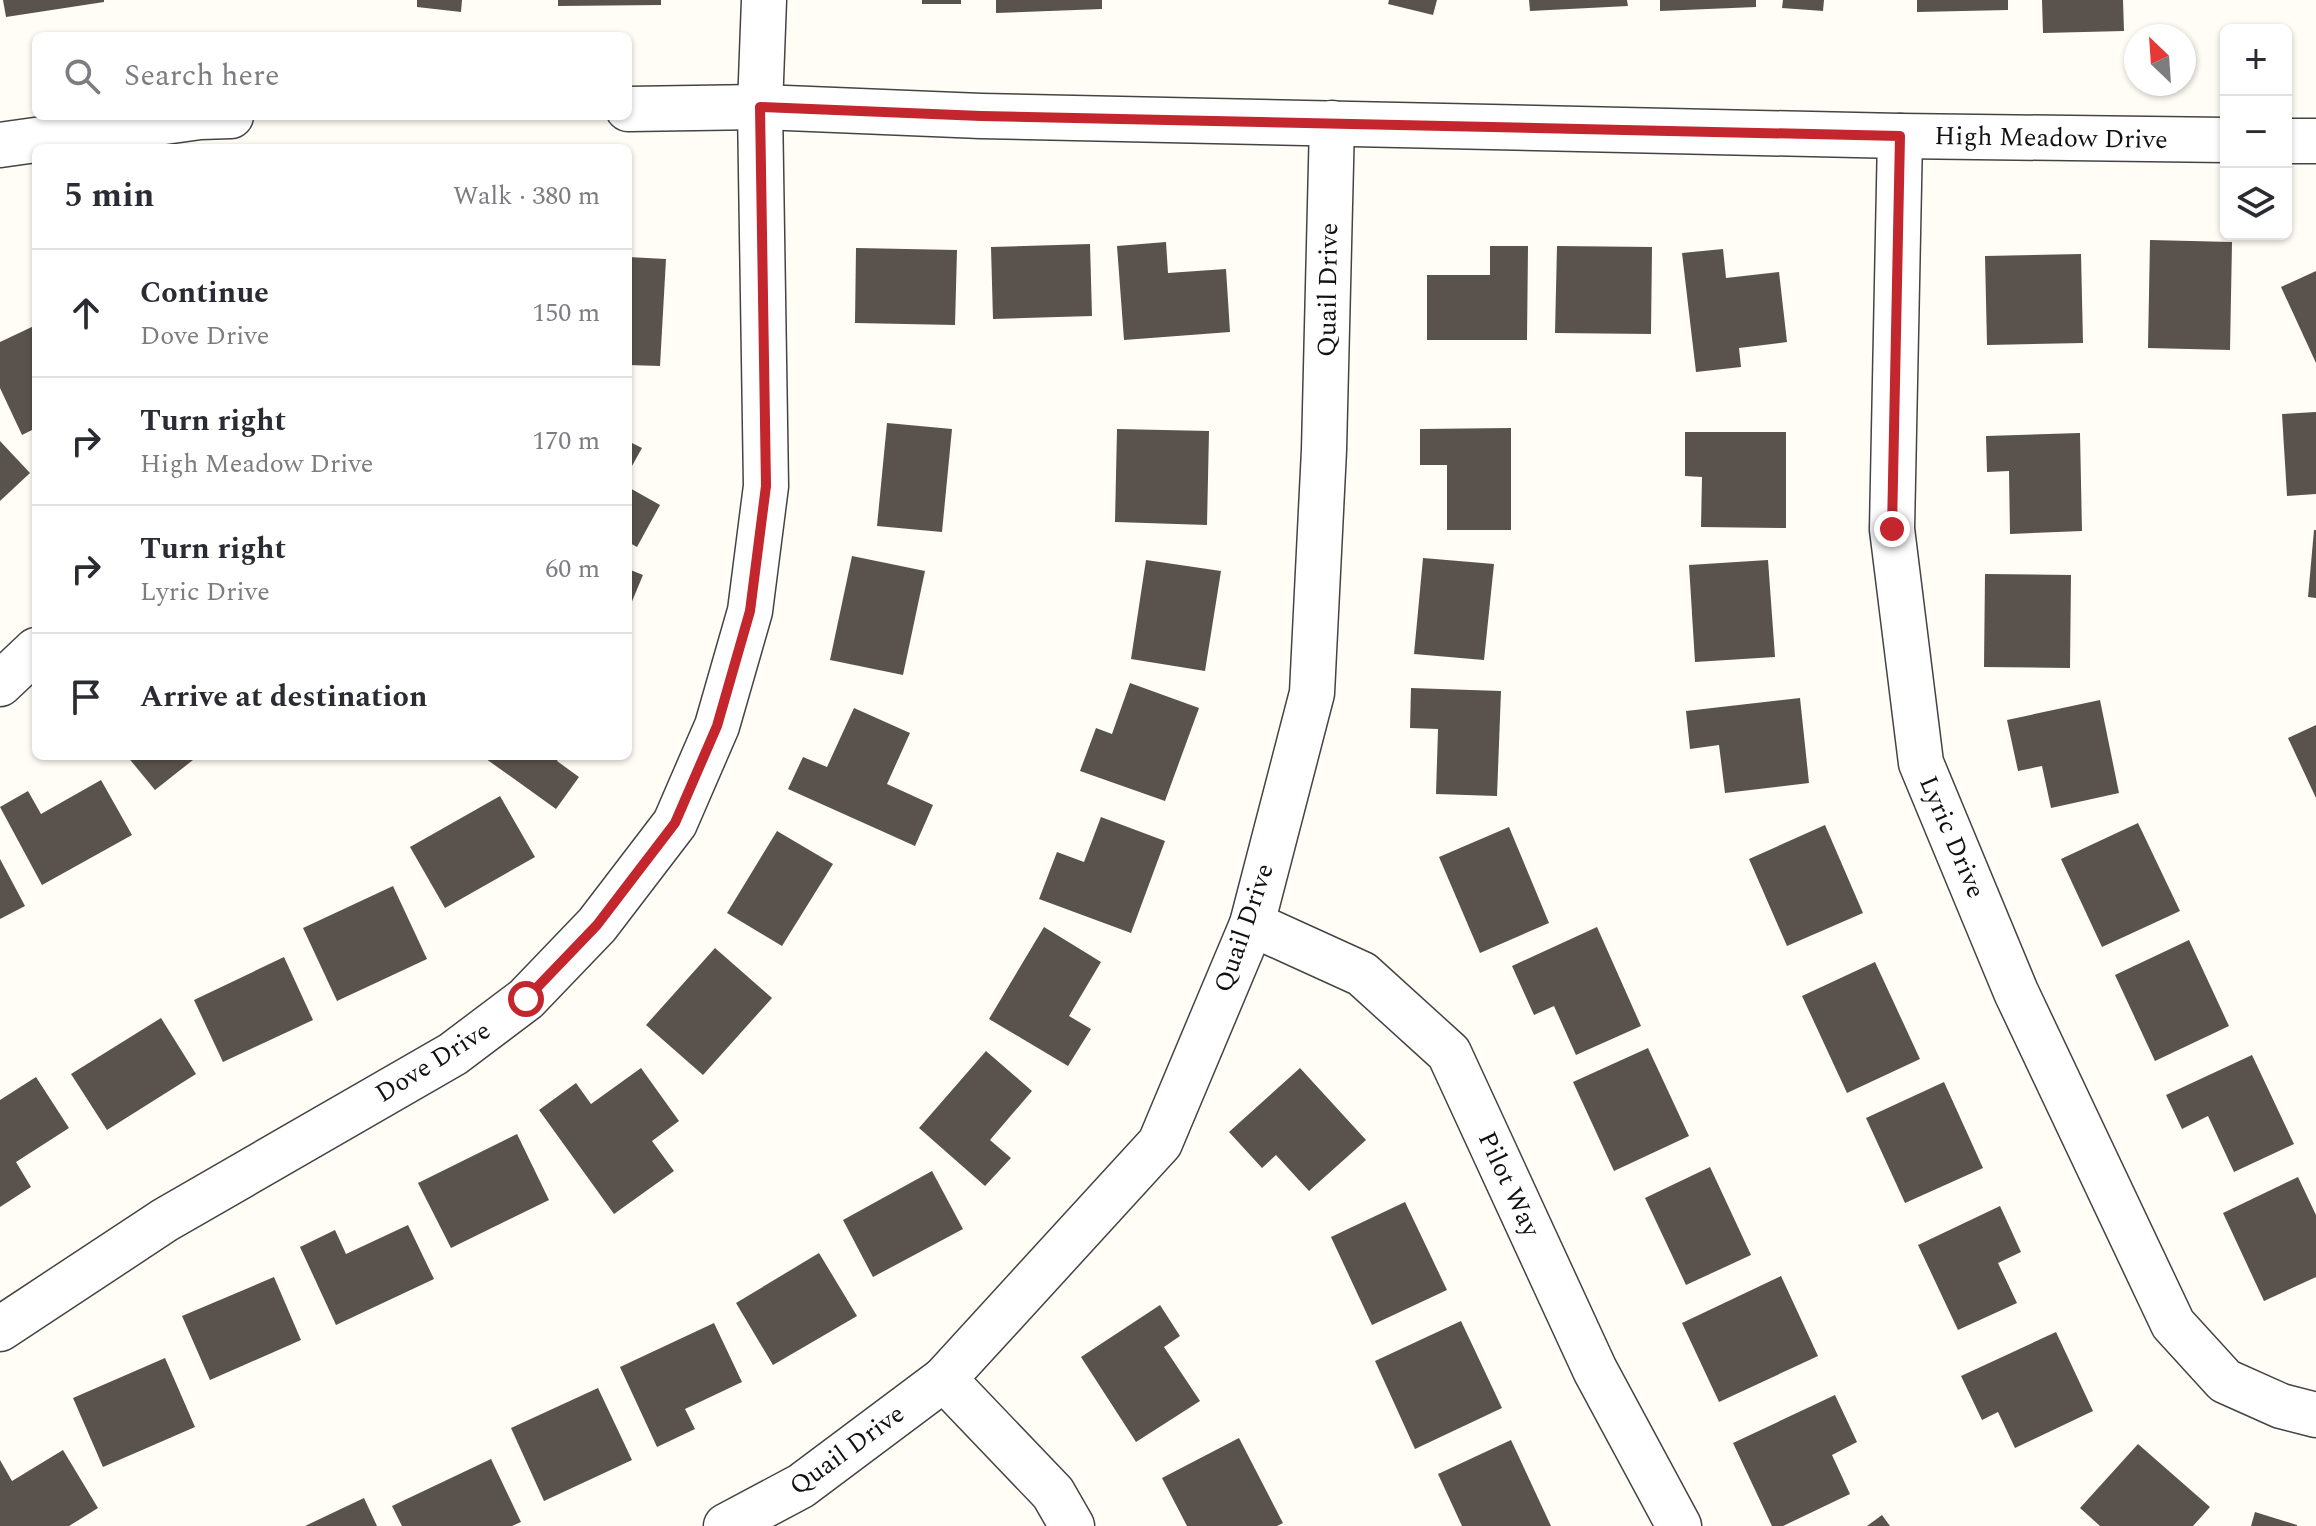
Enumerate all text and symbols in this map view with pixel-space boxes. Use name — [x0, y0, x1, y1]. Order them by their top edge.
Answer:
north arrow — [2124, 24, 2196, 96]
map controls — [2220, 24, 2292, 240]
button: + — [2220, 24, 2292, 96]
search box — [32, 32, 632, 120]
text: Search here — [124, 53, 280, 99]
icon: search — [60, 54, 104, 98]
button: − — [2220, 96, 2292, 168]
street label: High Meadow Drive — [1934, 116, 2168, 160]
button: layers — [2220, 168, 2292, 240]
text: 5 min — [64, 170, 154, 222]
text: Walk · 380 m — [453, 176, 600, 216]
street label: Quail Drive — [1307, 223, 1349, 357]
text: Continue — [140, 270, 269, 316]
icon: ahead — [64, 291, 108, 335]
text: 150 m — [532, 293, 600, 333]
text: Dove Drive — [140, 316, 269, 356]
text: Turn right — [140, 398, 286, 444]
icon: right — [64, 419, 108, 463]
text: 170 m — [532, 421, 600, 461]
text: High Meadow Drive — [140, 444, 373, 484]
route end — [1874, 511, 1910, 547]
text: Turn right — [140, 526, 286, 572]
icon: right — [64, 547, 108, 591]
text: 60 m — [545, 549, 600, 589]
text: Lyric Drive — [140, 572, 270, 612]
text: Arrive at destination — [140, 674, 427, 720]
icon: arrive — [64, 675, 108, 719]
street label: Lyric Drive — [1908, 769, 1996, 905]
street label: Quail Drive — [1203, 858, 1285, 998]
route start — [508, 981, 544, 1017]
street label: Dove Drive — [368, 1011, 498, 1113]
street label: Pilot Way — [1467, 1125, 1551, 1245]
street label: Quail Drive — [781, 1394, 913, 1506]

